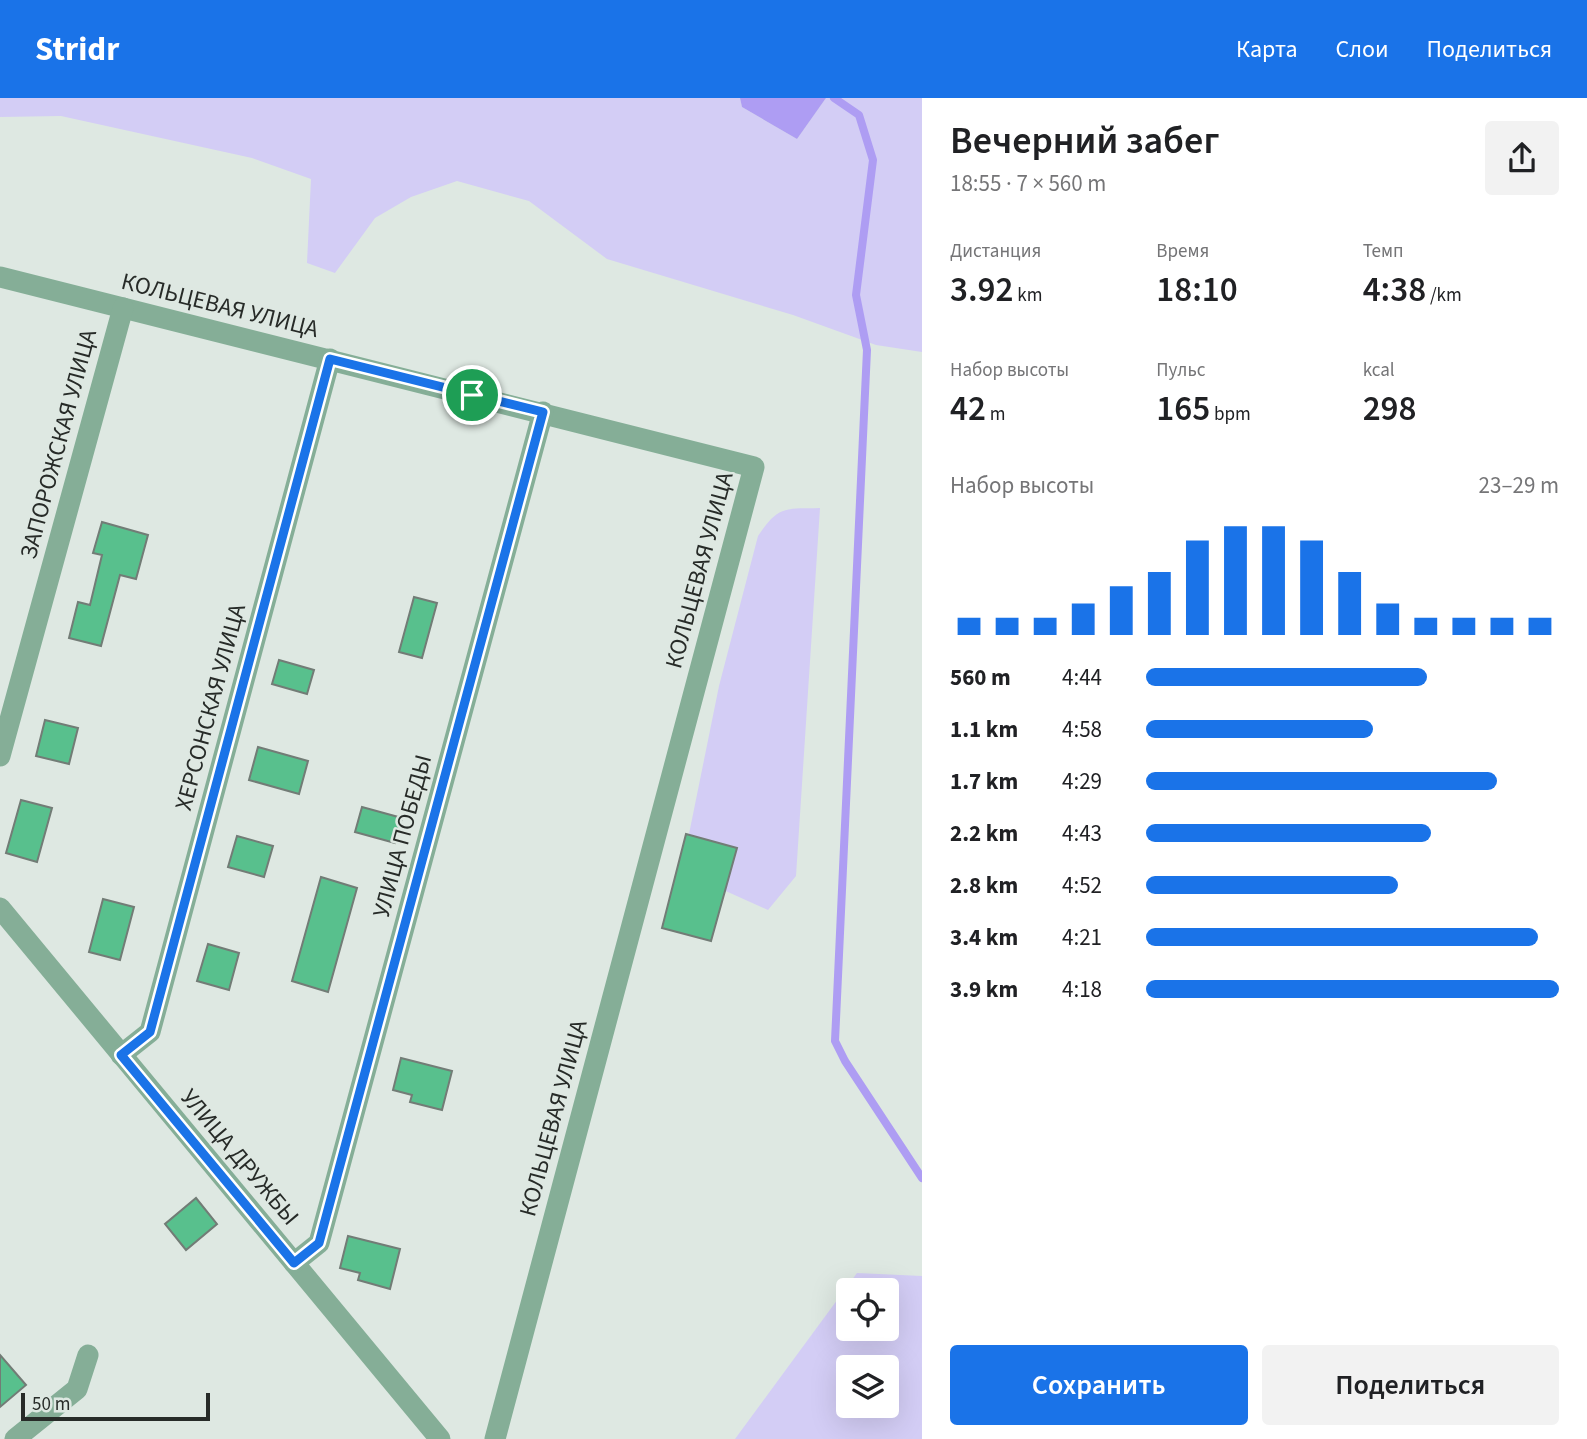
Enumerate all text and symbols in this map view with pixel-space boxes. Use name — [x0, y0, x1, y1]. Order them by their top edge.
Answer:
text: Stridr — [35, 26, 119, 73]
text: Карта — [1236, 32, 1298, 67]
text: Слои — [1336, 32, 1389, 67]
text: Поделиться — [1427, 32, 1552, 67]
text: Вечерний забег — [950, 114, 1219, 168]
button: share — [1485, 121, 1559, 195]
text: 18:55 · 7 × 560 m — [950, 167, 1106, 200]
text: Дистанция — [950, 238, 1041, 265]
text: Время — [1156, 238, 1209, 265]
text: Темп — [1363, 238, 1404, 265]
street label: КОЛЬЦЕВАЯ УЛИЦА — [118, 264, 322, 347]
text: 3.92 — [950, 265, 1014, 315]
text: 18:10 — [1156, 265, 1238, 315]
text: 4:38 — [1363, 265, 1426, 315]
text: km — [1014, 282, 1042, 309]
text: /km — [1426, 282, 1462, 309]
street label: ЗАПОРОЖСКАЯ УЛИЦА — [11, 326, 106, 563]
text: Набор высоты — [950, 357, 1069, 384]
text: Пульс — [1156, 357, 1205, 384]
text: kcal — [1363, 357, 1395, 384]
pin — [442, 365, 502, 425]
icon: arrive — [453, 376, 491, 414]
text: 42 — [950, 384, 986, 434]
text: 165 — [1156, 384, 1210, 434]
text: 298 — [1363, 384, 1417, 434]
text: m — [986, 401, 1005, 428]
text: bpm — [1210, 401, 1251, 428]
street label: КОЛЬЦЕВАЯ УЛИЦА — [656, 468, 743, 672]
text: Набор высоты — [950, 469, 1094, 502]
text: 23–29 m — [1479, 469, 1559, 502]
street label: ХЕРСОНСКАЯ УЛИЦА — [166, 600, 255, 814]
text: 560 m — [950, 661, 1011, 694]
text: 4:44 — [1062, 661, 1102, 694]
text: 1.1 km — [950, 713, 1018, 746]
text: 4:58 — [1062, 713, 1102, 746]
street label: УЛИЦА ПОБЕДЫ — [364, 751, 441, 921]
text: 1.7 km — [950, 765, 1018, 798]
text: 4:29 — [1062, 765, 1102, 798]
text: 2.2 km — [950, 817, 1018, 850]
text: 4:43 — [1062, 817, 1102, 850]
text: 2.8 km — [950, 869, 1018, 902]
text: 4:52 — [1062, 869, 1102, 902]
text: 3.4 km — [950, 921, 1018, 954]
text: 4:21 — [1062, 921, 1102, 954]
text: 3.9 km — [950, 973, 1018, 1006]
text: 4:18 — [1062, 973, 1102, 1006]
street label: КОЛЬЦЕВАЯ УЛИЦА — [510, 1016, 597, 1220]
street label: УЛИЦА ДРУЖБЫ — [172, 1081, 307, 1233]
map controls — [836, 1278, 899, 1418]
button: locate — [836, 1278, 899, 1341]
button: Сохранить — [950, 1345, 1248, 1425]
button: Поделиться — [1262, 1345, 1559, 1425]
button: layers — [836, 1355, 899, 1418]
scale bar — [21, 1390, 210, 1422]
text: 50 m — [32, 1391, 70, 1418]

